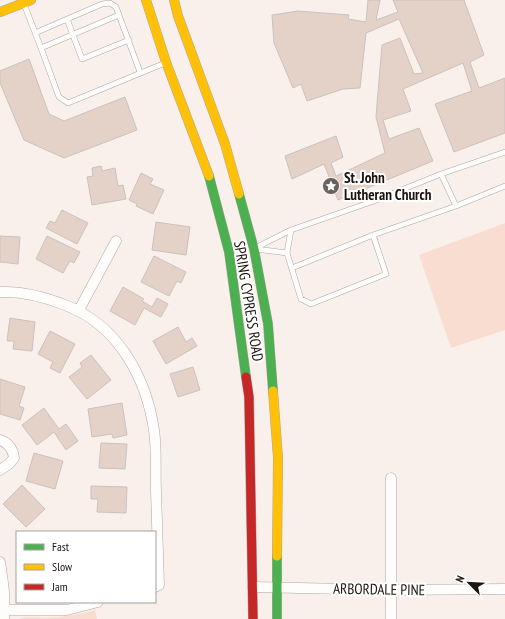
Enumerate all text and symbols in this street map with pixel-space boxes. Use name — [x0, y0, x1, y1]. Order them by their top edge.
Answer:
place label: St. John Lutheran Church — [344, 168, 432, 204]
place icon: St. John Lutheran Church — [321, 176, 341, 196]
street label: SPRING CYPRESS ROAD — [230, 239, 268, 363]
legend — [16, 531, 156, 603]
text: Fast — [52, 539, 70, 554]
text: Slow — [52, 559, 73, 574]
north arrow — [449, 563, 489, 603]
text: N — [452, 573, 467, 584]
text: Jam — [51, 579, 68, 594]
street label: ARBORDALE PINE — [333, 579, 425, 599]

